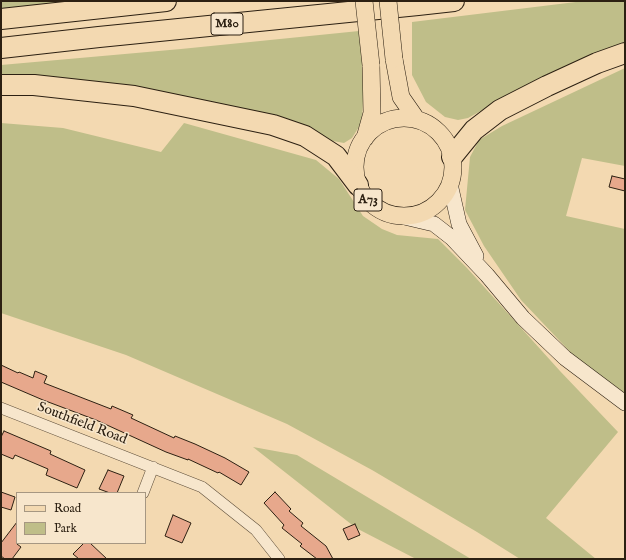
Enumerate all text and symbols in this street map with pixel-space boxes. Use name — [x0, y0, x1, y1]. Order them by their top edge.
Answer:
road number: M80 — [211, 13, 243, 35]
road number: A73 — [354, 189, 382, 211]
street label: Southfield Road — [35, 399, 129, 449]
legend — [16, 492, 146, 544]
text: Road — [54, 501, 81, 516]
text: Park — [54, 521, 77, 536]

